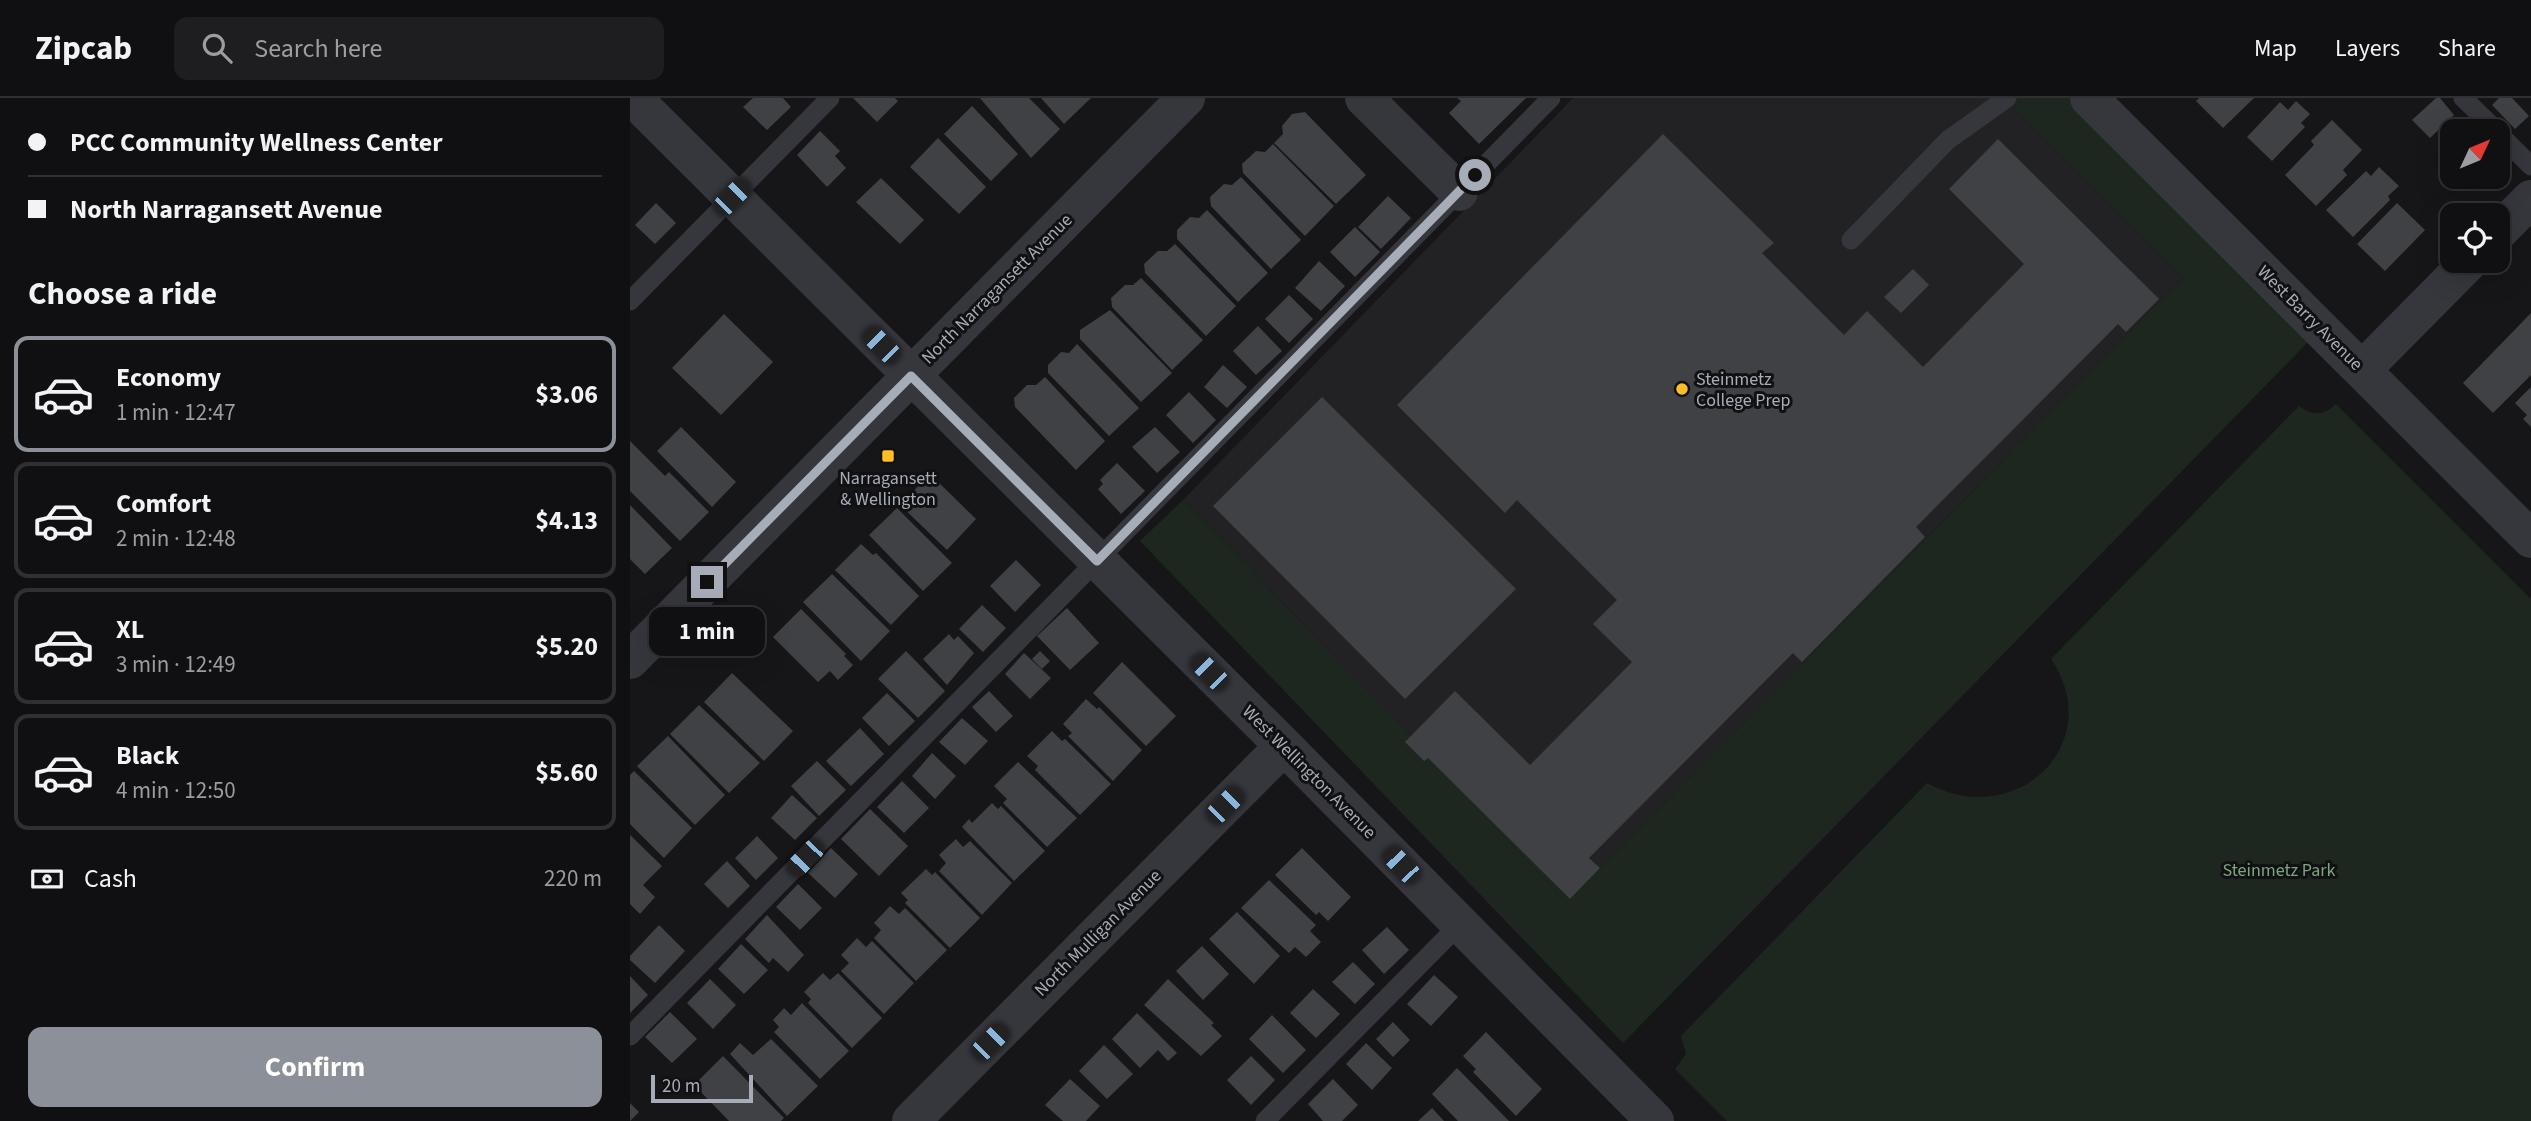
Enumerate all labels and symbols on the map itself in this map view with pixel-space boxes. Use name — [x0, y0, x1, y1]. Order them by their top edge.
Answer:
north arrow — [2440, 119, 2510, 189]
route start — [1459, 159, 1491, 191]
car — [710, 175, 755, 219]
street label: North Narragansett Avenue — [916, 208, 1078, 370]
street label: West Barry Avenue — [2252, 260, 2368, 376]
car — [859, 323, 904, 367]
place label: Steinmetz College Prep — [1696, 367, 1791, 413]
marker: Steinmetz College Prep — [1674, 381, 1690, 397]
marker: Narragansett & Wellington — [880, 448, 896, 464]
place label: Narragansett & Wellington — [839, 466, 937, 512]
route end — [691, 566, 723, 598]
callout: 1 min — [649, 606, 765, 656]
car — [1187, 650, 1232, 694]
street label: West Wellington Avenue — [1236, 699, 1382, 845]
car — [1203, 783, 1248, 827]
car — [783, 836, 828, 880]
car — [1379, 843, 1424, 887]
park label: Steinmetz Park — [2223, 858, 2336, 883]
street label: North Mulligan Avenue — [1029, 864, 1167, 1002]
car — [968, 1020, 1013, 1064]
scale bar — [651, 1072, 752, 1104]

